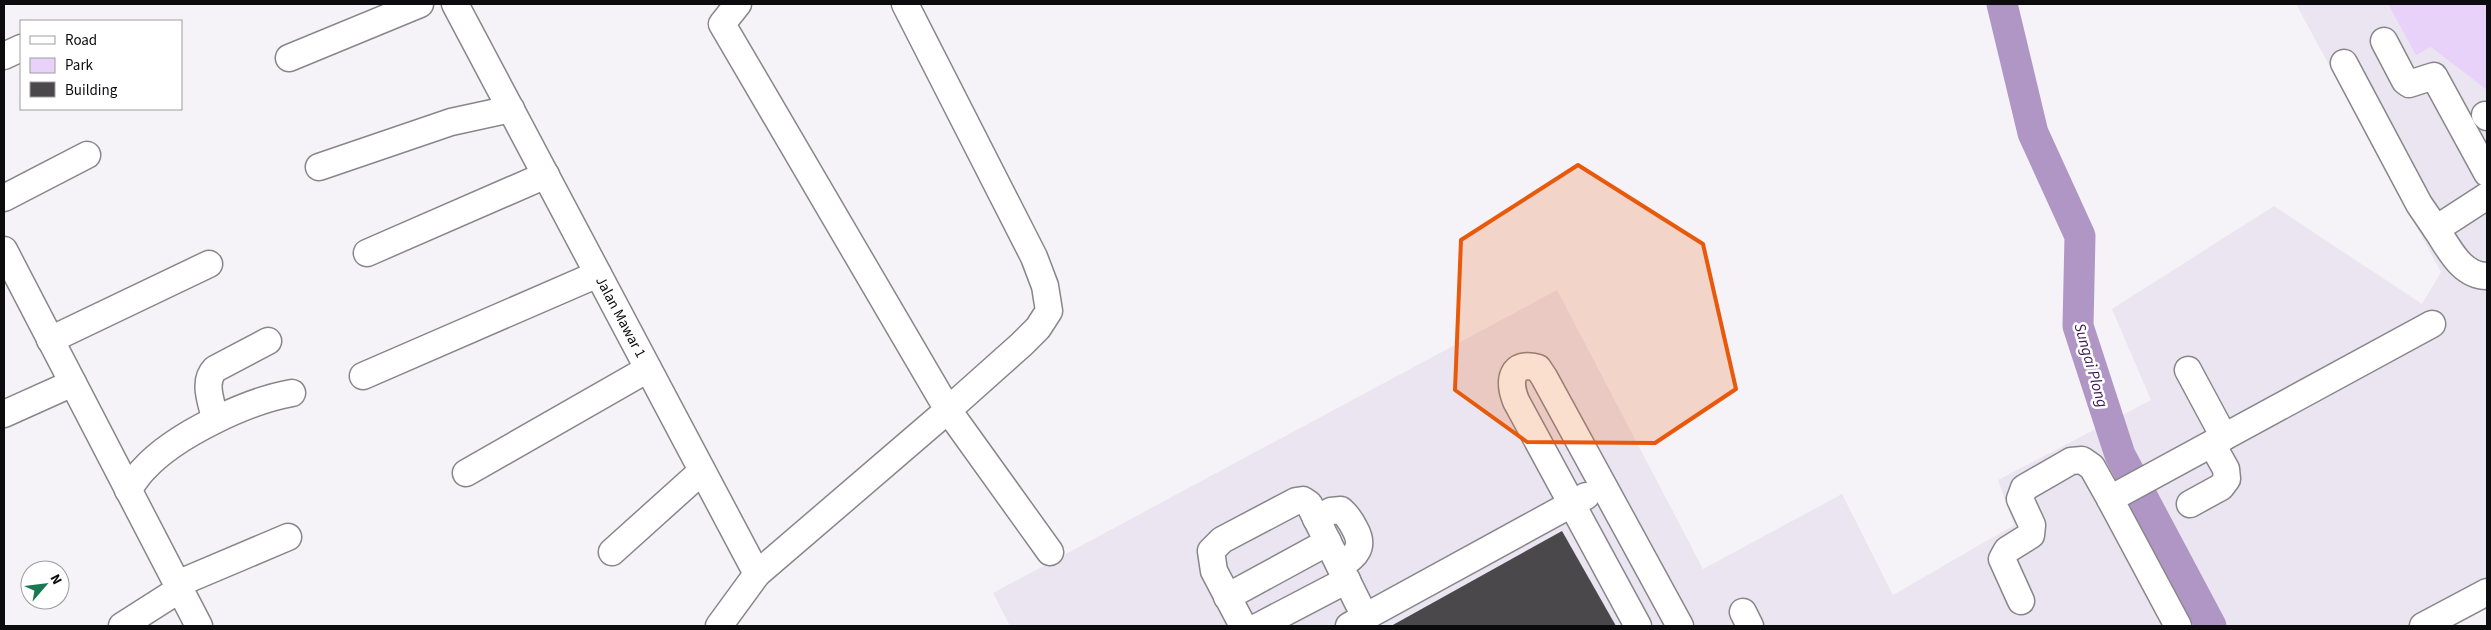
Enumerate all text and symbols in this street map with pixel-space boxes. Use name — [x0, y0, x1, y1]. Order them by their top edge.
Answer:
legend — [20, 20, 182, 110]
text: Road — [65, 30, 97, 51]
text: Park — [65, 55, 94, 76]
text: Building — [65, 80, 118, 101]
street label: Jalan Mawar 1 — [590, 273, 651, 362]
water label: Sungai Plong — [2069, 321, 2114, 410]
north arrow — [20, 560, 70, 610]
text: N — [45, 571, 67, 588]

